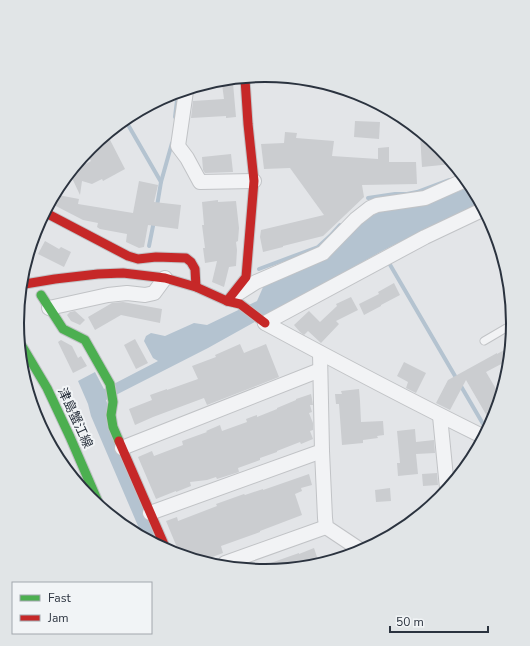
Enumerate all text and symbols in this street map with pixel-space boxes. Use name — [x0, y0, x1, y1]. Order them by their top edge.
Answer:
street label: 津島蟹江線 — [53, 385, 97, 451]
legend — [12, 582, 152, 634]
text: Fast — [48, 590, 71, 606]
scale bar — [390, 608, 488, 634]
text: Jam — [47, 610, 69, 626]
text: 50 m — [396, 614, 424, 630]

